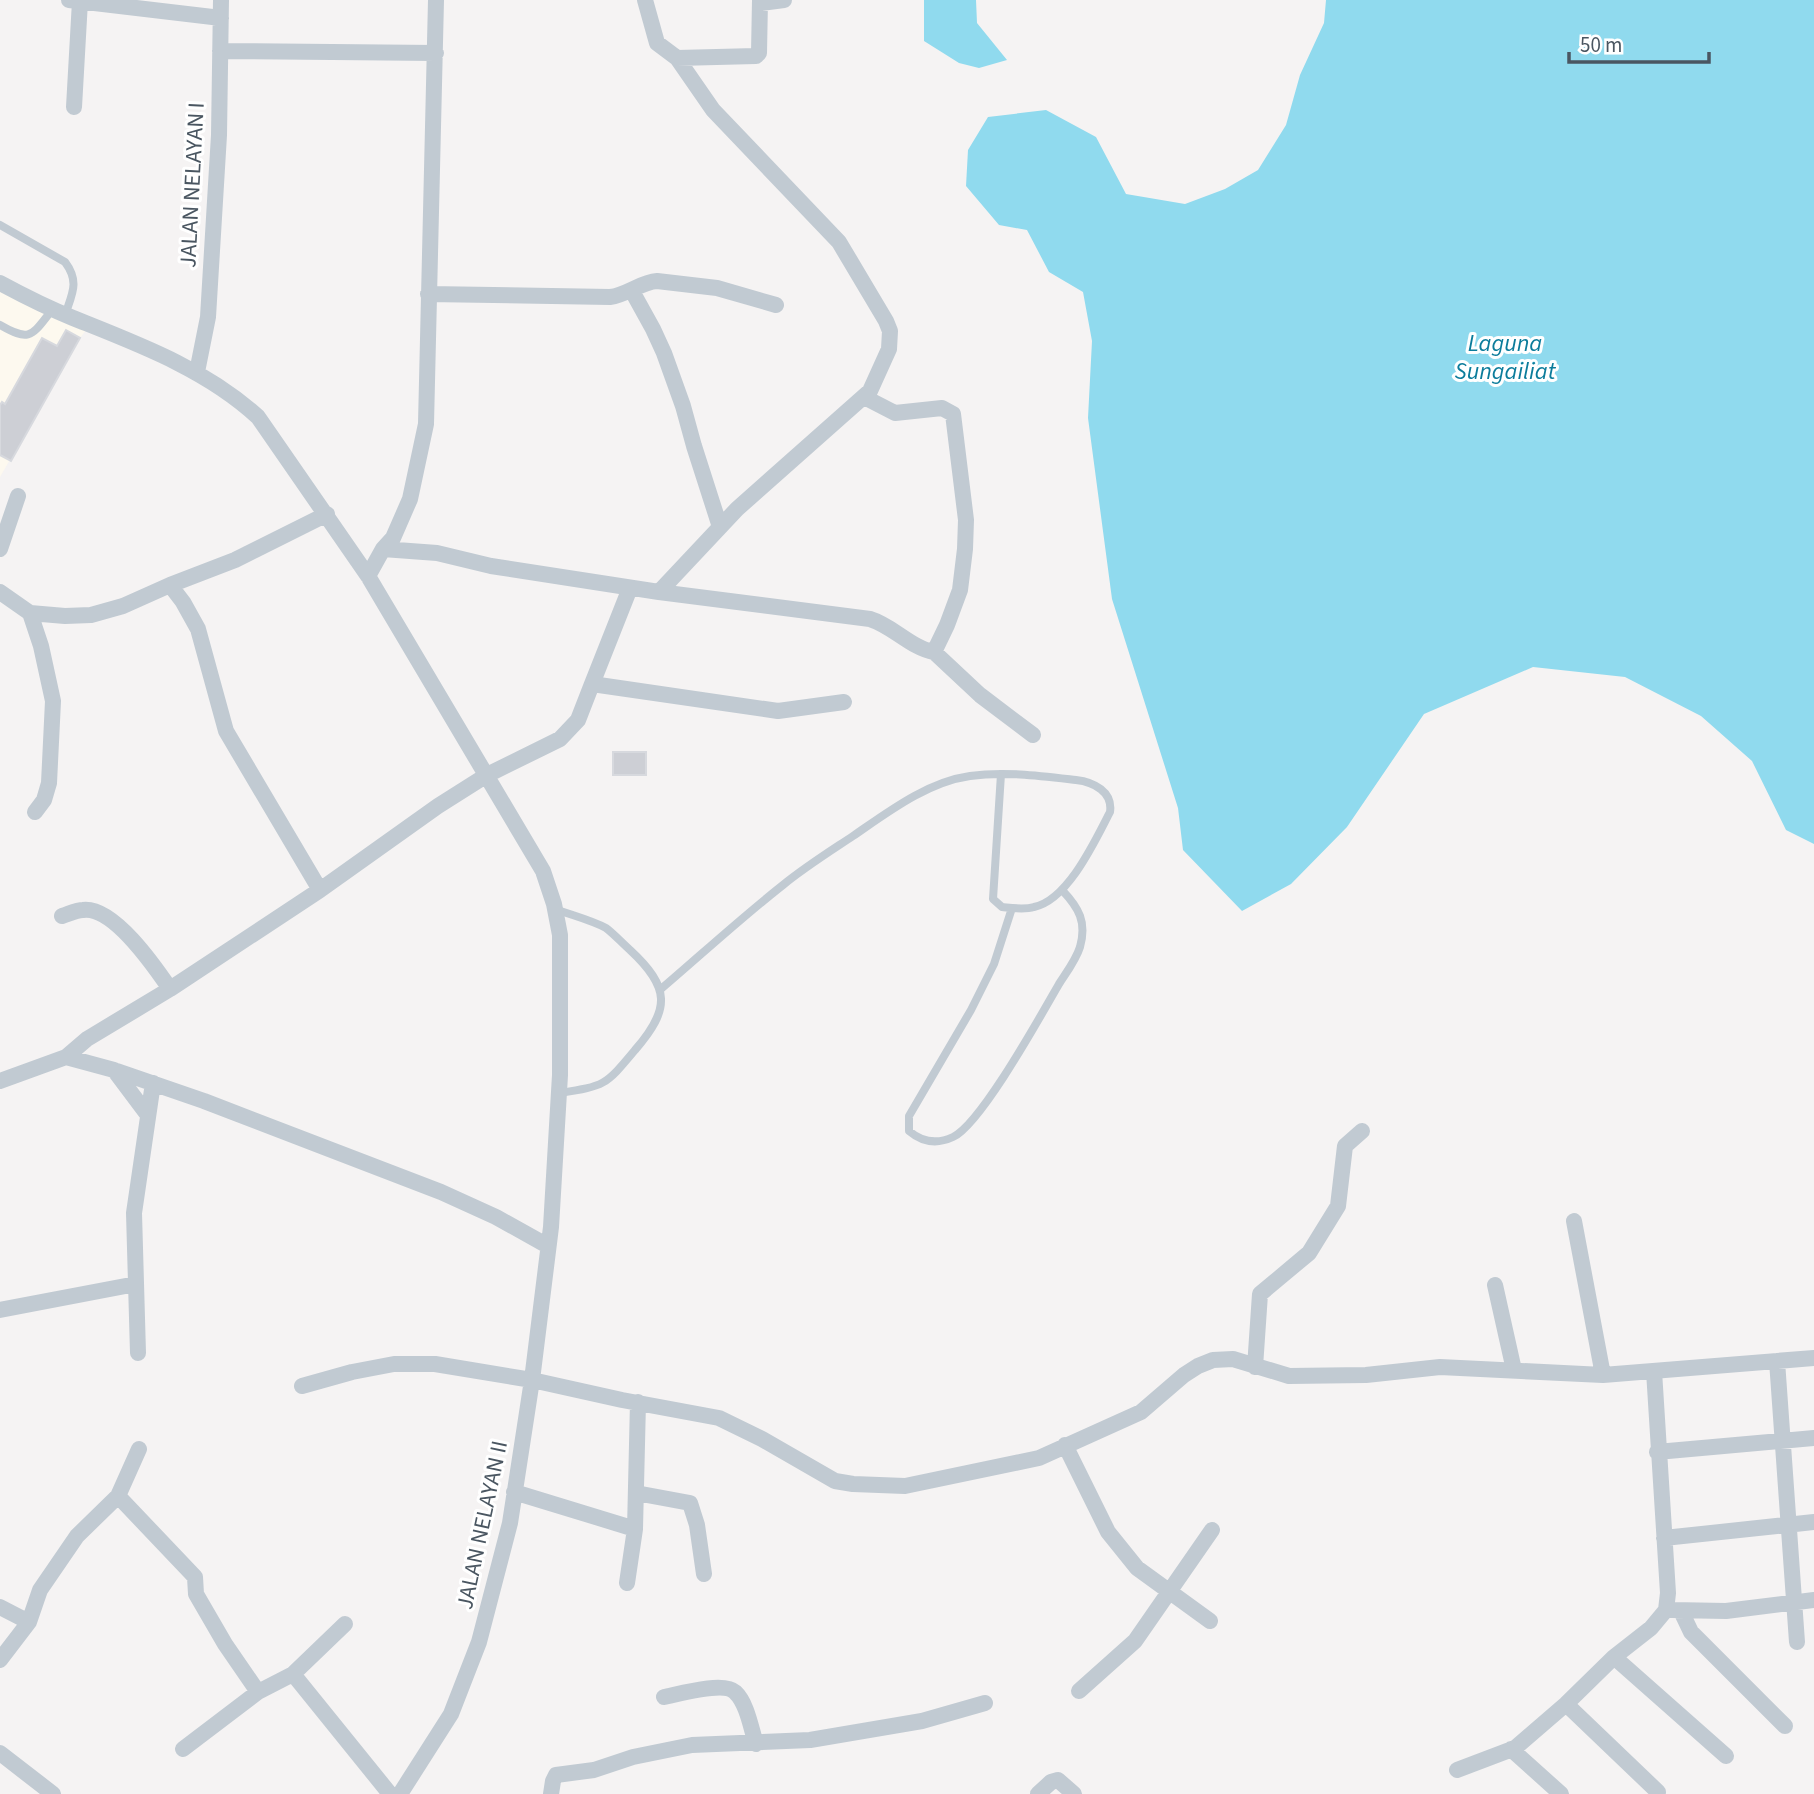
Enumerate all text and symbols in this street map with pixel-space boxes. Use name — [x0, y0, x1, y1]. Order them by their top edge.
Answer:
scale bar — [1569, 21, 1709, 65]
text: 50 m — [1580, 30, 1622, 60]
street label: JALAN NELAYAN I — [171, 101, 213, 269]
water label: Laguna Sungailiat — [1455, 326, 1557, 389]
street label: JALAN NELAYAN II — [448, 1438, 516, 1612]

